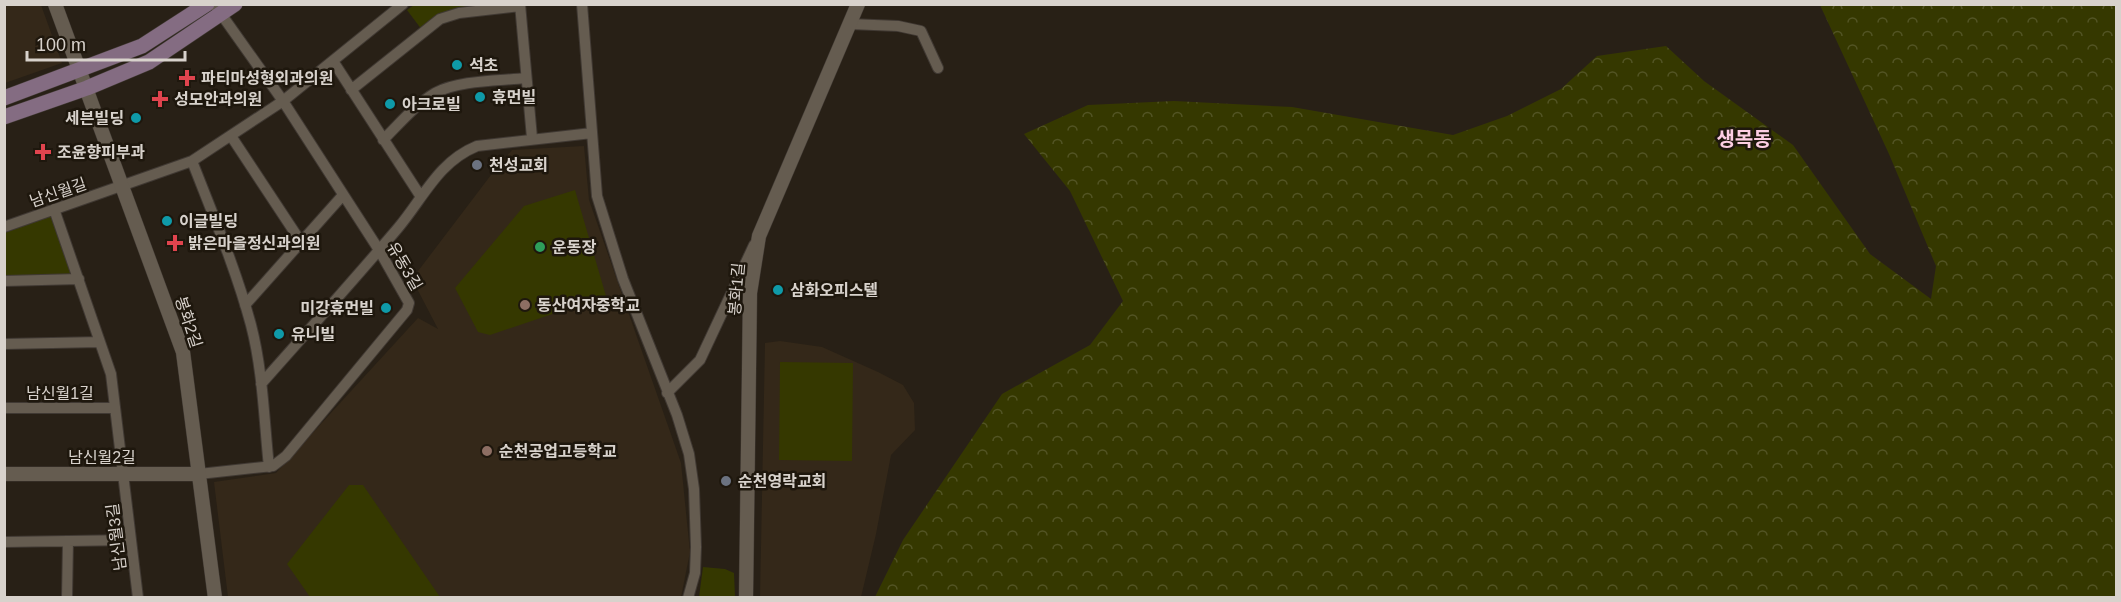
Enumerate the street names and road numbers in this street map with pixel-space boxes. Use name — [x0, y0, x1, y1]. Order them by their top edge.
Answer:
street label: 남신월길 — [28, 175, 89, 210]
street label: 유동3길 — [384, 239, 425, 293]
street label: 봉화1길 — [726, 262, 747, 316]
street label: 봉화2길 — [172, 294, 205, 350]
street label: 남신월1길 — [26, 385, 94, 402]
street label: 남신월2길 — [68, 449, 136, 466]
street label: 남신월3길 — [104, 502, 129, 572]

